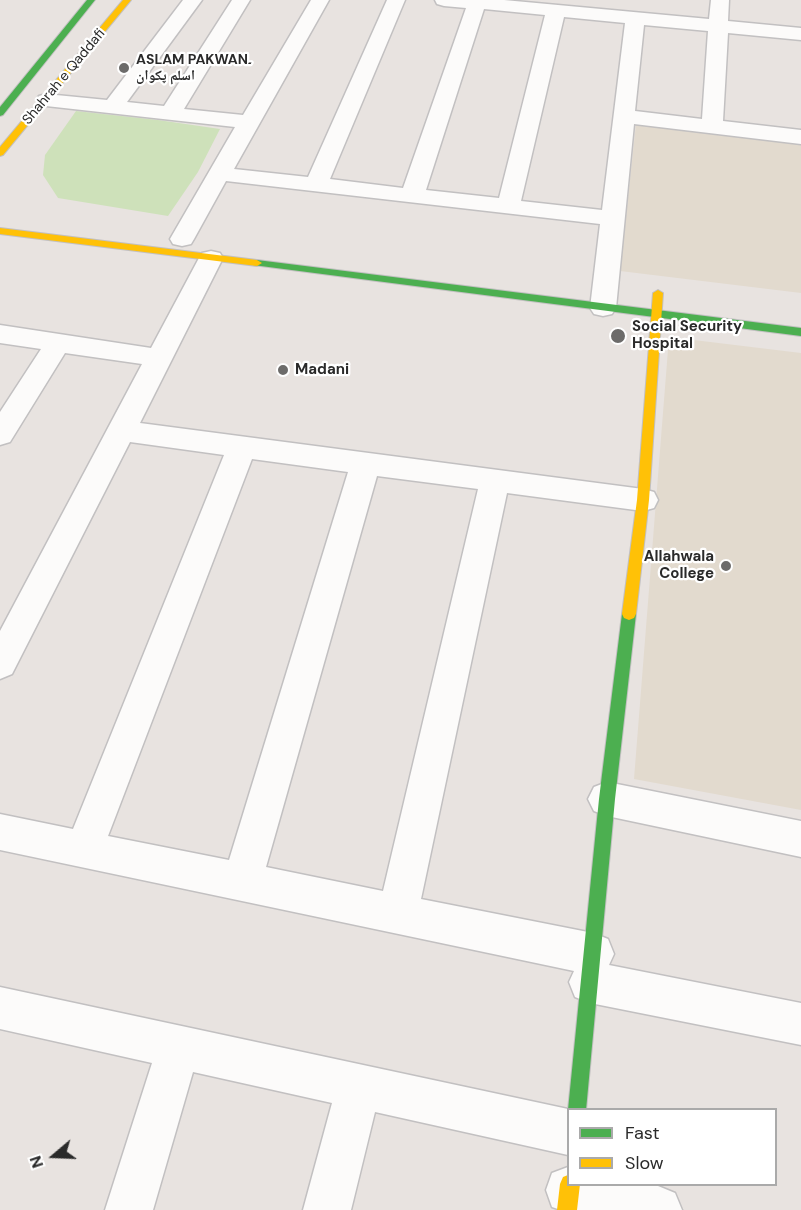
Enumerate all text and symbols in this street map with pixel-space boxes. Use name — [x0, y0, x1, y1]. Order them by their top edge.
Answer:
street label: Shahrah e Qaddafi — [19, 26, 109, 128]
place label: ASLAM PAKWAN۔ اسلم پکوان — [136, 52, 252, 84]
marker: ASLAM PAKWAN۔ اسلم پکوان — [117, 61, 131, 75]
place label: Social Security Hospital — [632, 318, 742, 353]
marker: Social Security Hospital — [609, 327, 627, 345]
place label: Madani — [295, 361, 349, 379]
marker: Madani — [276, 363, 290, 377]
place label: Allahwala College — [644, 548, 714, 583]
marker: Allahwala College — [719, 559, 733, 573]
legend — [567, 1108, 777, 1186]
text: Fast — [625, 1121, 660, 1145]
north arrow — [24, 1126, 84, 1186]
text: Slow — [625, 1151, 664, 1175]
text: N — [25, 1153, 48, 1171]

